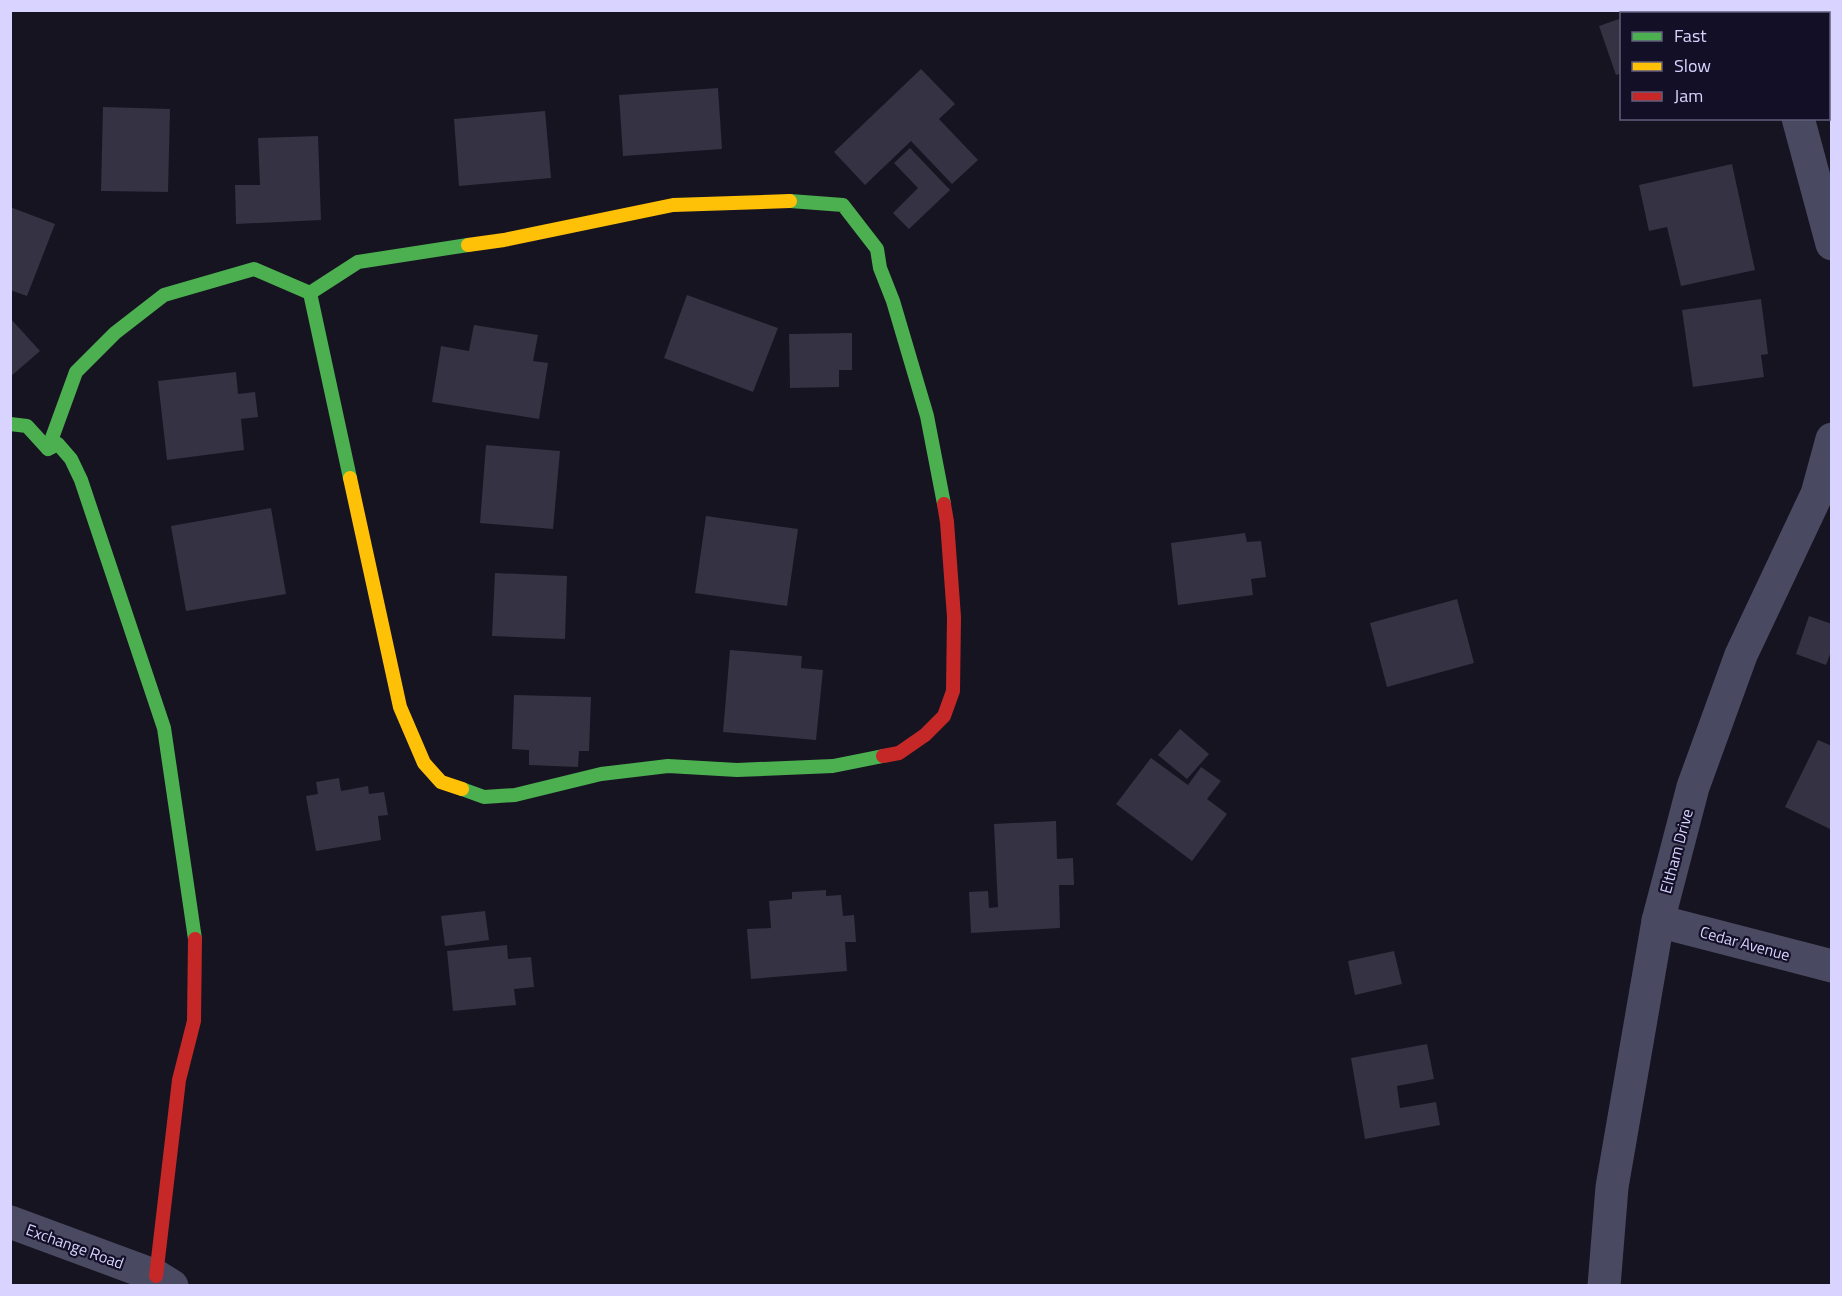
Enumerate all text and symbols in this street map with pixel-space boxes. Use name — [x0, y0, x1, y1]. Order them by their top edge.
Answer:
legend — [1620, 12, 1830, 120]
text: Fast — [1674, 22, 1707, 49]
text: Slow — [1674, 52, 1711, 79]
text: Jam — [1674, 82, 1703, 109]
street label: Eltham Drive — [1653, 806, 1699, 896]
street label: Cedar Avenue — [1697, 919, 1793, 967]
street label: Exchange Road — [23, 1217, 127, 1275]

